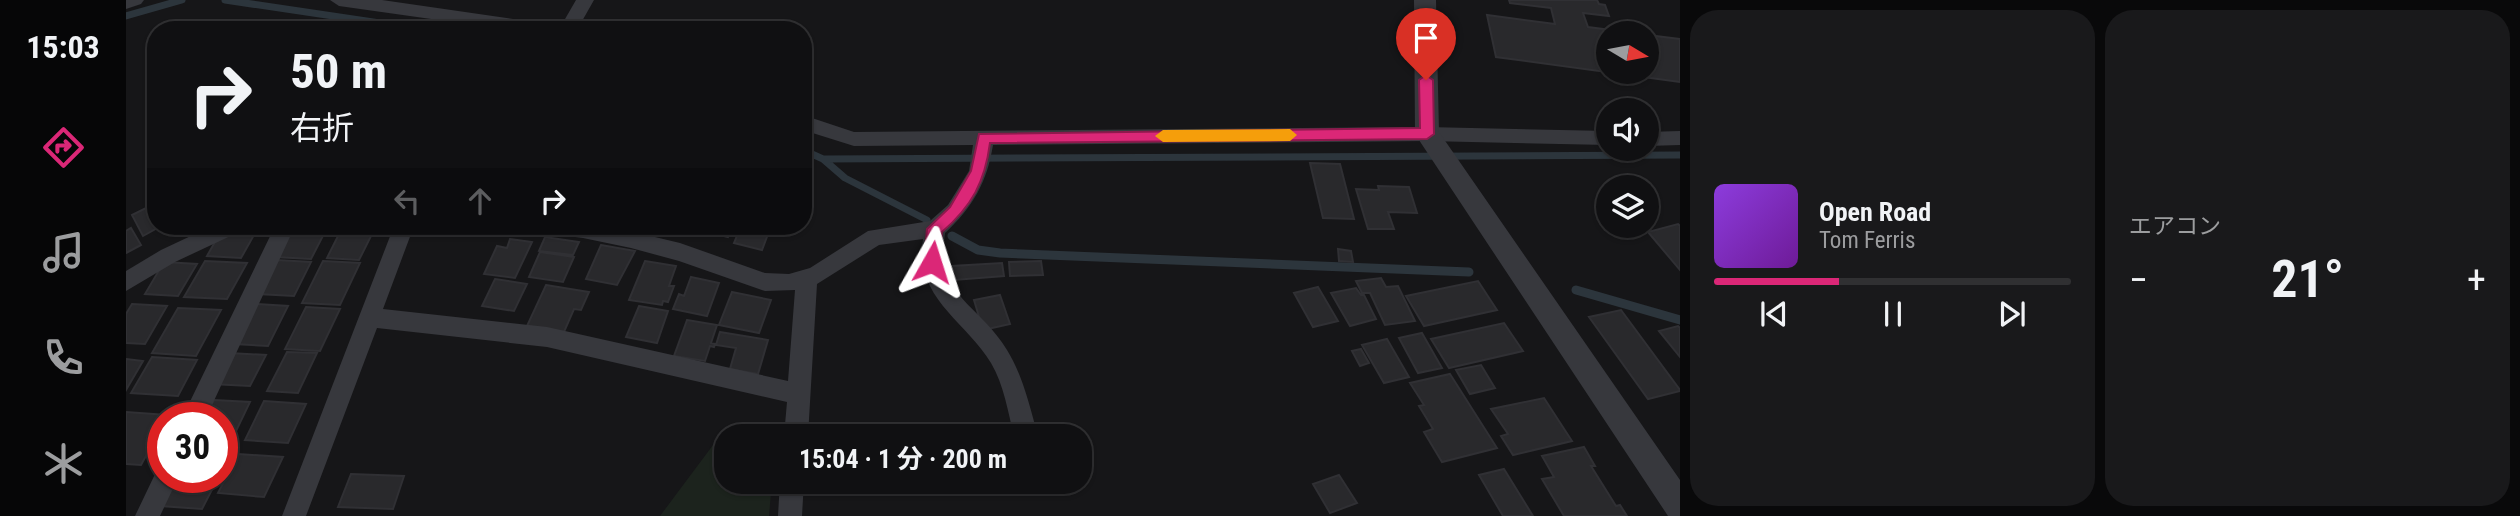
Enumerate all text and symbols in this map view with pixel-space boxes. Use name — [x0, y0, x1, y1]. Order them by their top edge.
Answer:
pin — [1396, 8, 1456, 80]
icon: arrive — [1407, 19, 1445, 57]
north arrow — [1596, 21, 1659, 84]
map controls — [1596, 21, 1659, 238]
text: 15:03 — [26, 28, 100, 66]
text: 50 m — [290, 43, 387, 100]
icon: right — [175, 49, 266, 140]
button: sound — [1596, 98, 1659, 161]
text: 右折 — [290, 109, 354, 147]
icon: directions — [39, 123, 88, 172]
button: layers — [1596, 175, 1659, 238]
icon: left — [388, 182, 426, 220]
icon: ahead — [461, 182, 499, 220]
icon: right — [534, 182, 572, 220]
text: Open Road — [1819, 197, 1931, 227]
text: エアコン — [2129, 213, 2221, 240]
position arrow — [895, 225, 969, 299]
text: Tom Ferris — [1819, 227, 1915, 254]
icon: music — [39, 228, 88, 277]
text: 21° — [2271, 249, 2344, 310]
text: − — [2129, 258, 2148, 302]
text: + — [2467, 258, 2486, 302]
icon: previous — [1755, 295, 1793, 333]
icon: pause — [1874, 295, 1912, 333]
icon: next — [1993, 295, 2031, 333]
icon: phone — [39, 333, 88, 382]
speed limit sign: 30 — [147, 402, 238, 493]
icon: climate — [39, 439, 88, 488]
text: 15:04 · 1 分 · 200 m — [799, 444, 1007, 474]

